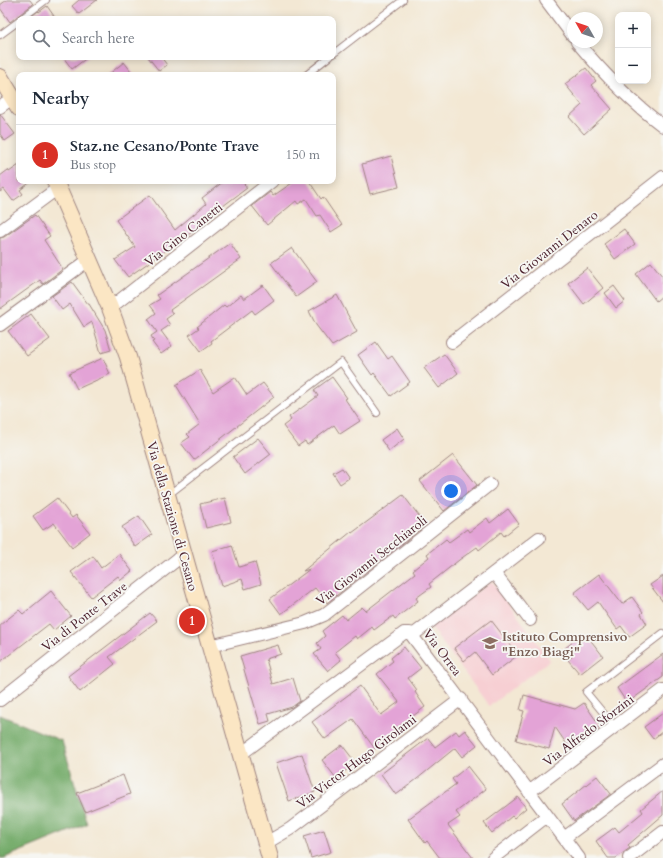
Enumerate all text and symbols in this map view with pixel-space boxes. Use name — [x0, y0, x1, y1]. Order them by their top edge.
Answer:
north arrow — [567, 12, 603, 48]
map controls — [615, 12, 651, 84]
button: + — [615, 12, 651, 48]
search box — [16, 16, 336, 60]
icon: search — [30, 27, 52, 49]
text: Search here — [62, 28, 135, 48]
button: − — [615, 48, 651, 84]
text: Nearby — [32, 87, 89, 110]
text: Staz.ne Cesano/Ponte Trave — [70, 136, 259, 156]
text: 1 — [42, 146, 48, 164]
text: 150 m — [286, 146, 320, 164]
text: Bus stop — [70, 156, 116, 174]
street label: Via Gino Canetti — [141, 198, 227, 271]
street label: Via Giovanni Denaro — [497, 206, 602, 293]
street label: Via della Stazione di Cesano — [142, 439, 202, 593]
your location — [441, 481, 461, 501]
street label: Via Giovanni Secchiaroli — [312, 511, 431, 610]
street label: Via di Ponte Trave — [38, 578, 131, 656]
pin: 1 — [179, 606, 205, 636]
street label: Via Orrea — [419, 625, 466, 680]
place label: Istituto Comprensivo "Enzo Biagi" — [502, 628, 628, 661]
school or university icon: Istituto Comprensivo "Enzo Biagi" — [481, 634, 499, 652]
street label: Via Alfredo Sforzini — [539, 690, 638, 771]
street label: Via Victor Hugo Girolami — [293, 710, 421, 813]

